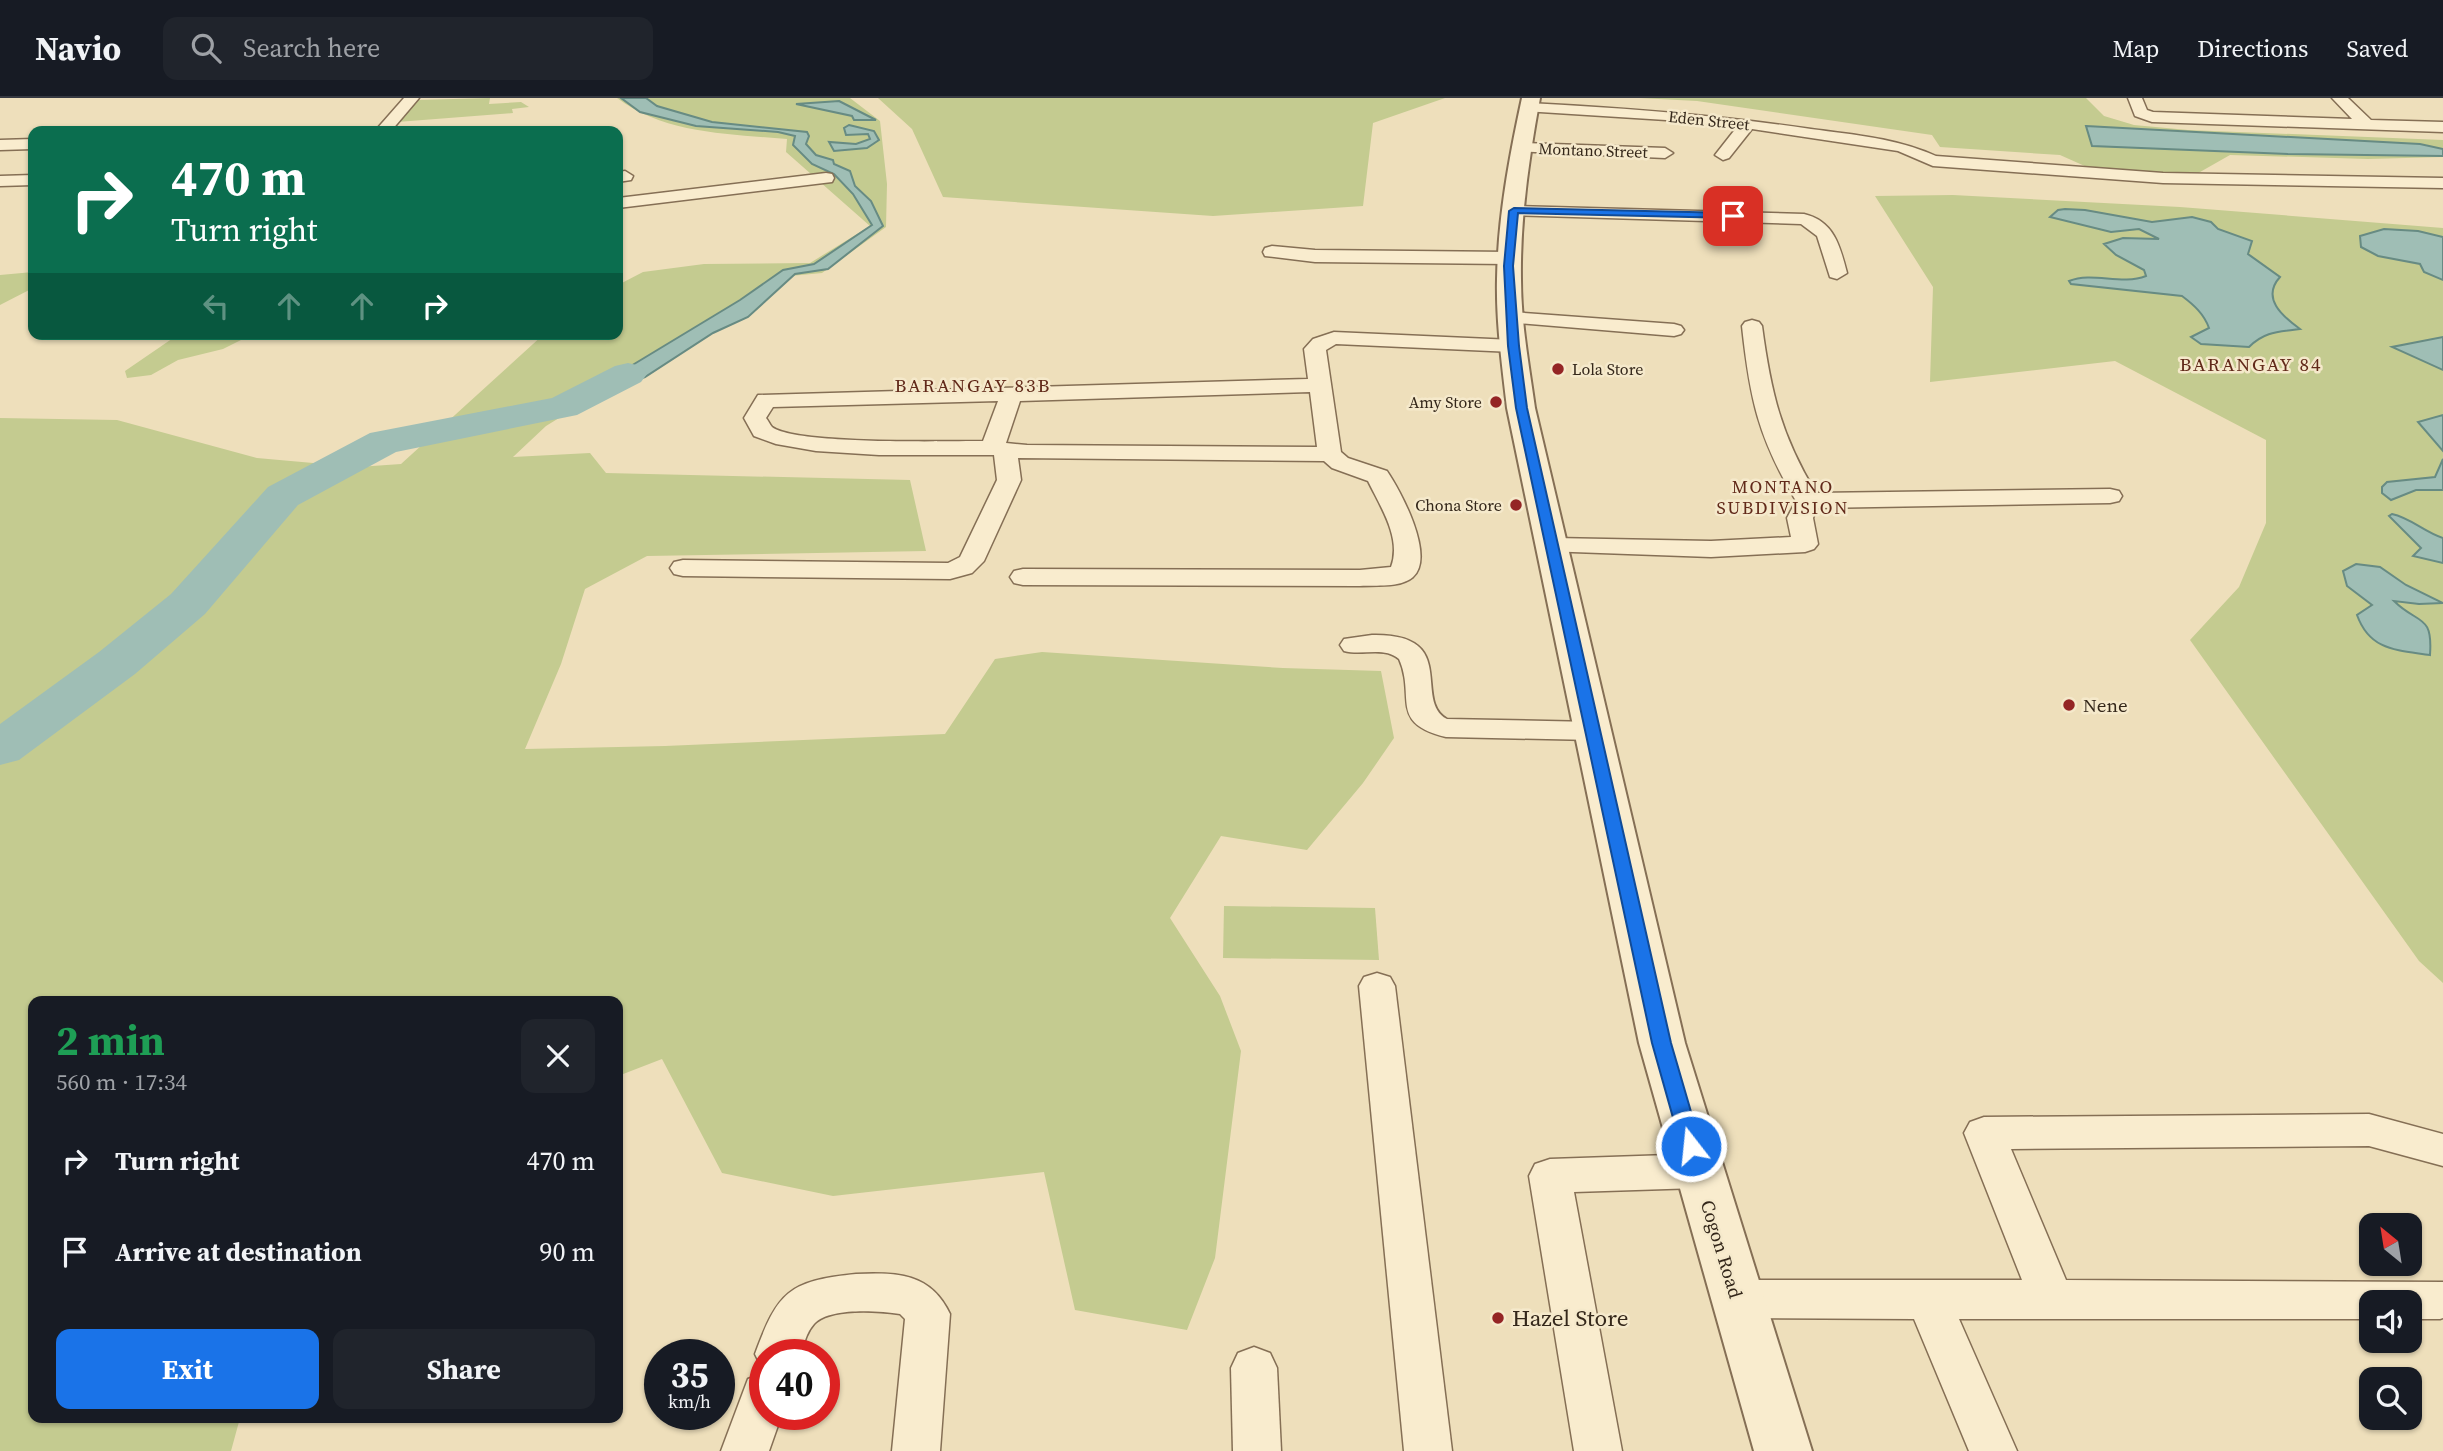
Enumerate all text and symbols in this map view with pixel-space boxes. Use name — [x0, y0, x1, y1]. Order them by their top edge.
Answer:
search box — [163, 17, 653, 80]
text: Navio — [35, 26, 121, 71]
icon: search — [187, 29, 225, 67]
text: Search here — [243, 30, 380, 66]
text: Map — [2112, 32, 2159, 65]
text: Directions — [2197, 32, 2308, 65]
text: Saved — [2346, 32, 2408, 65]
street label: Eden Street — [1667, 105, 1752, 135]
street label: Montano Street — [1538, 137, 1649, 163]
text: 470 m — [171, 144, 306, 211]
icon: right — [56, 154, 147, 245]
pin — [1703, 186, 1763, 246]
icon: arrive — [1714, 197, 1752, 235]
text: Turn right — [171, 208, 317, 252]
icon: left — [197, 287, 235, 325]
icon: ahead — [270, 287, 308, 325]
icon: ahead — [343, 287, 381, 325]
icon: right — [416, 287, 454, 325]
district label: BARANGAY 84 — [2180, 351, 2322, 377]
place label: Lola Store — [1572, 358, 1643, 380]
marker: Lola Store — [1550, 361, 1566, 377]
district label: BARANGAY 83B — [895, 372, 1051, 398]
place label: Amy Store — [1409, 391, 1482, 413]
marker: Amy Store — [1488, 394, 1504, 410]
district label: MONTANO SUBDIVISION — [1717, 474, 1849, 520]
place label: Chona Store — [1415, 494, 1502, 516]
marker: Chona Store — [1508, 497, 1524, 513]
place label: Nene — [2083, 692, 2128, 718]
marker: Nene — [2061, 697, 2077, 713]
text: 2 min — [56, 1011, 165, 1069]
button: close — [521, 1019, 595, 1093]
text: 560 m · 17:34 — [56, 1066, 187, 1098]
position arrow — [1654, 1109, 1728, 1183]
icon: right — [56, 1142, 94, 1180]
text: Turn right — [115, 1143, 239, 1179]
text: 470 m — [527, 1143, 595, 1179]
street label: Cogon Road — [1695, 1197, 1749, 1302]
north arrow — [2359, 1213, 2422, 1276]
map controls — [2359, 1213, 2422, 1430]
icon: arrive — [56, 1233, 94, 1271]
text: Arrive at destination — [115, 1234, 362, 1270]
text: 90 m — [540, 1234, 595, 1270]
button: sound — [2359, 1290, 2422, 1353]
place label: Hazel Store — [1512, 1302, 1628, 1334]
marker: Hazel Store — [1490, 1310, 1506, 1326]
button: Exit — [56, 1329, 319, 1409]
button: Share — [333, 1329, 595, 1409]
speed limit sign: 40 — [749, 1339, 840, 1430]
text: 35 — [671, 1351, 708, 1399]
button: search — [2359, 1367, 2422, 1430]
text: km/h — [668, 1389, 711, 1414]

